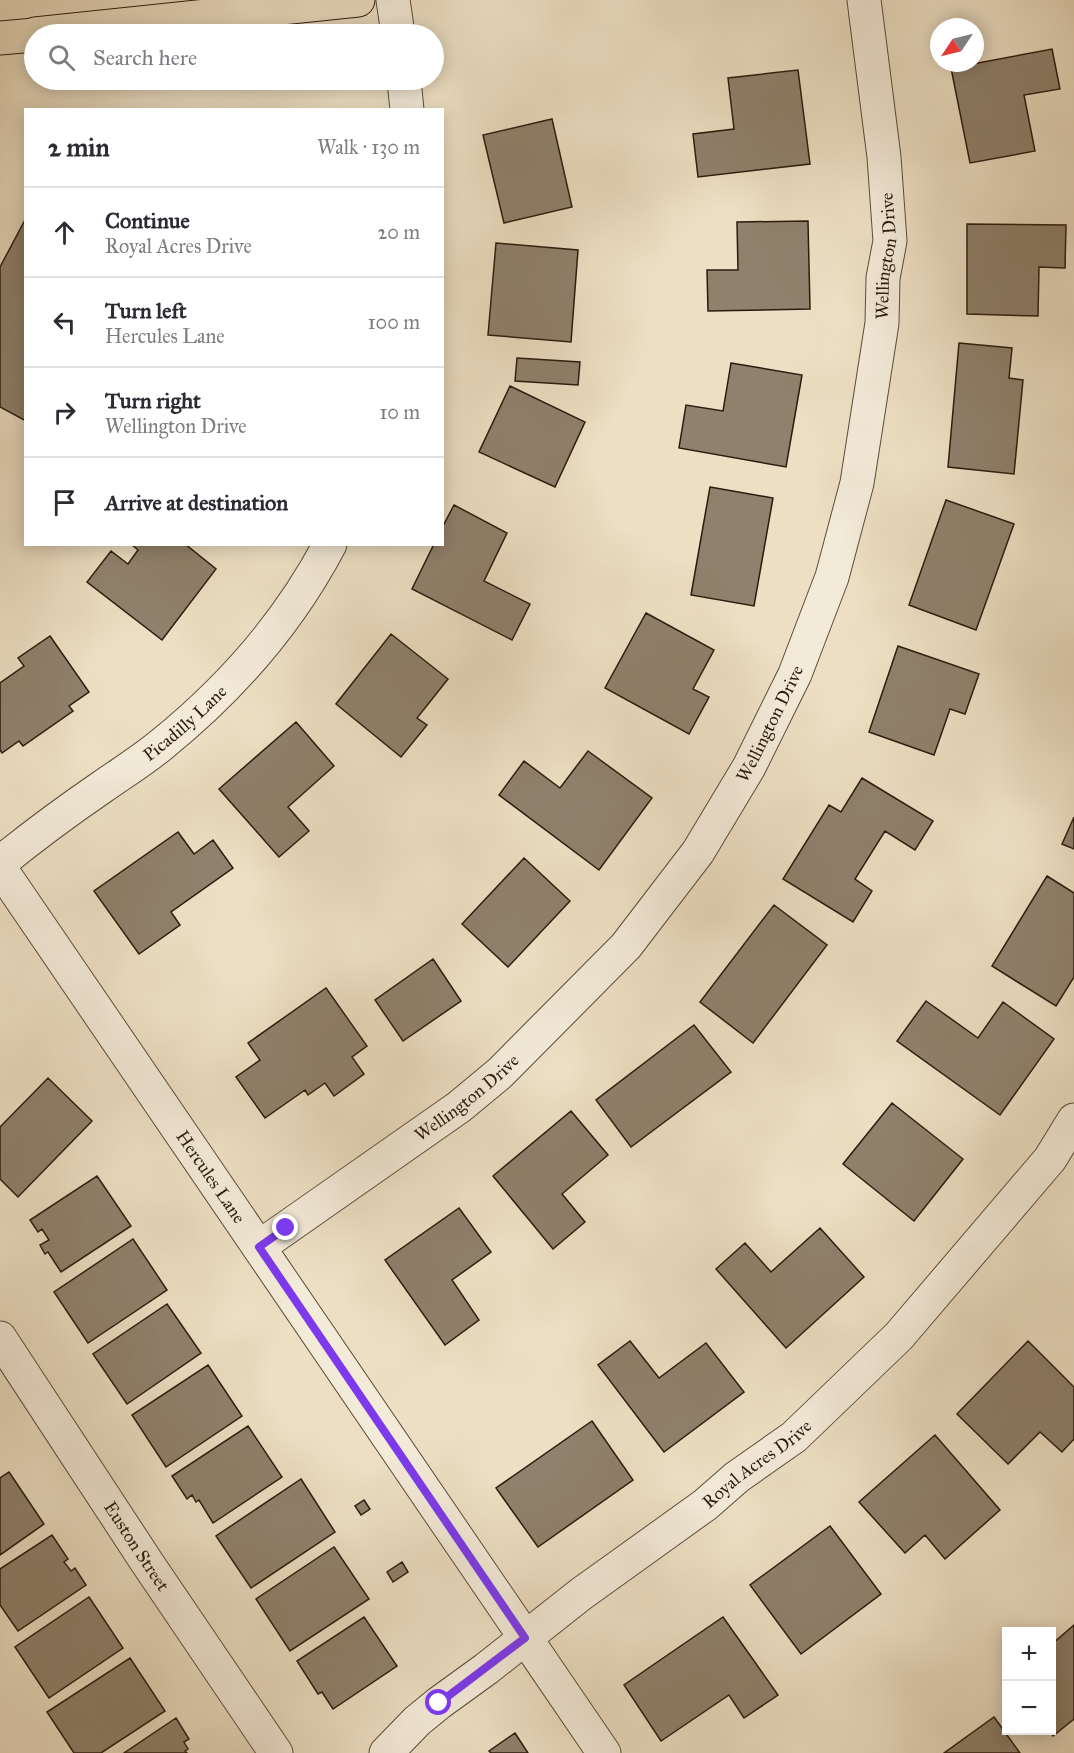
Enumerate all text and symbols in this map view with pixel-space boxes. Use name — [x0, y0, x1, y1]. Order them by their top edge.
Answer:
north arrow — [930, 18, 984, 72]
search box — [24, 24, 444, 90]
icon: search — [45, 41, 78, 74]
text: Search here — [93, 44, 197, 71]
text: 2 min — [48, 131, 109, 163]
text: Walk · 130 m — [317, 135, 420, 159]
street label: Wellington Drive — [871, 192, 901, 320]
text: Continue — [105, 207, 190, 234]
icon: ahead — [48, 216, 81, 249]
text: 20 m — [377, 220, 420, 244]
text: Royal Acres Drive — [105, 234, 252, 258]
text: Turn left — [105, 297, 187, 324]
icon: left — [48, 306, 81, 339]
text: 100 m — [368, 310, 420, 334]
text: Hercules Lane — [105, 324, 225, 348]
text: Turn right — [105, 387, 201, 414]
icon: right — [48, 396, 81, 429]
text: 10 m — [379, 400, 420, 424]
text: Wellington Drive — [105, 414, 247, 438]
icon: arrive — [48, 486, 81, 519]
text: Arrive at destination — [105, 489, 288, 516]
street label: Wellington Drive — [732, 662, 808, 786]
street label: Picadilly Lane — [139, 680, 231, 766]
street label: Wellington Drive — [410, 1049, 524, 1146]
street label: Hercules Lane — [171, 1126, 250, 1228]
route end — [272, 1214, 298, 1240]
street label: Royal Acres Drive — [698, 1415, 816, 1513]
street label: Euston Street — [99, 1497, 175, 1596]
map controls — [1002, 1627, 1056, 1735]
button: + — [1002, 1627, 1056, 1681]
button: − — [1002, 1681, 1056, 1735]
route start — [425, 1689, 451, 1715]

